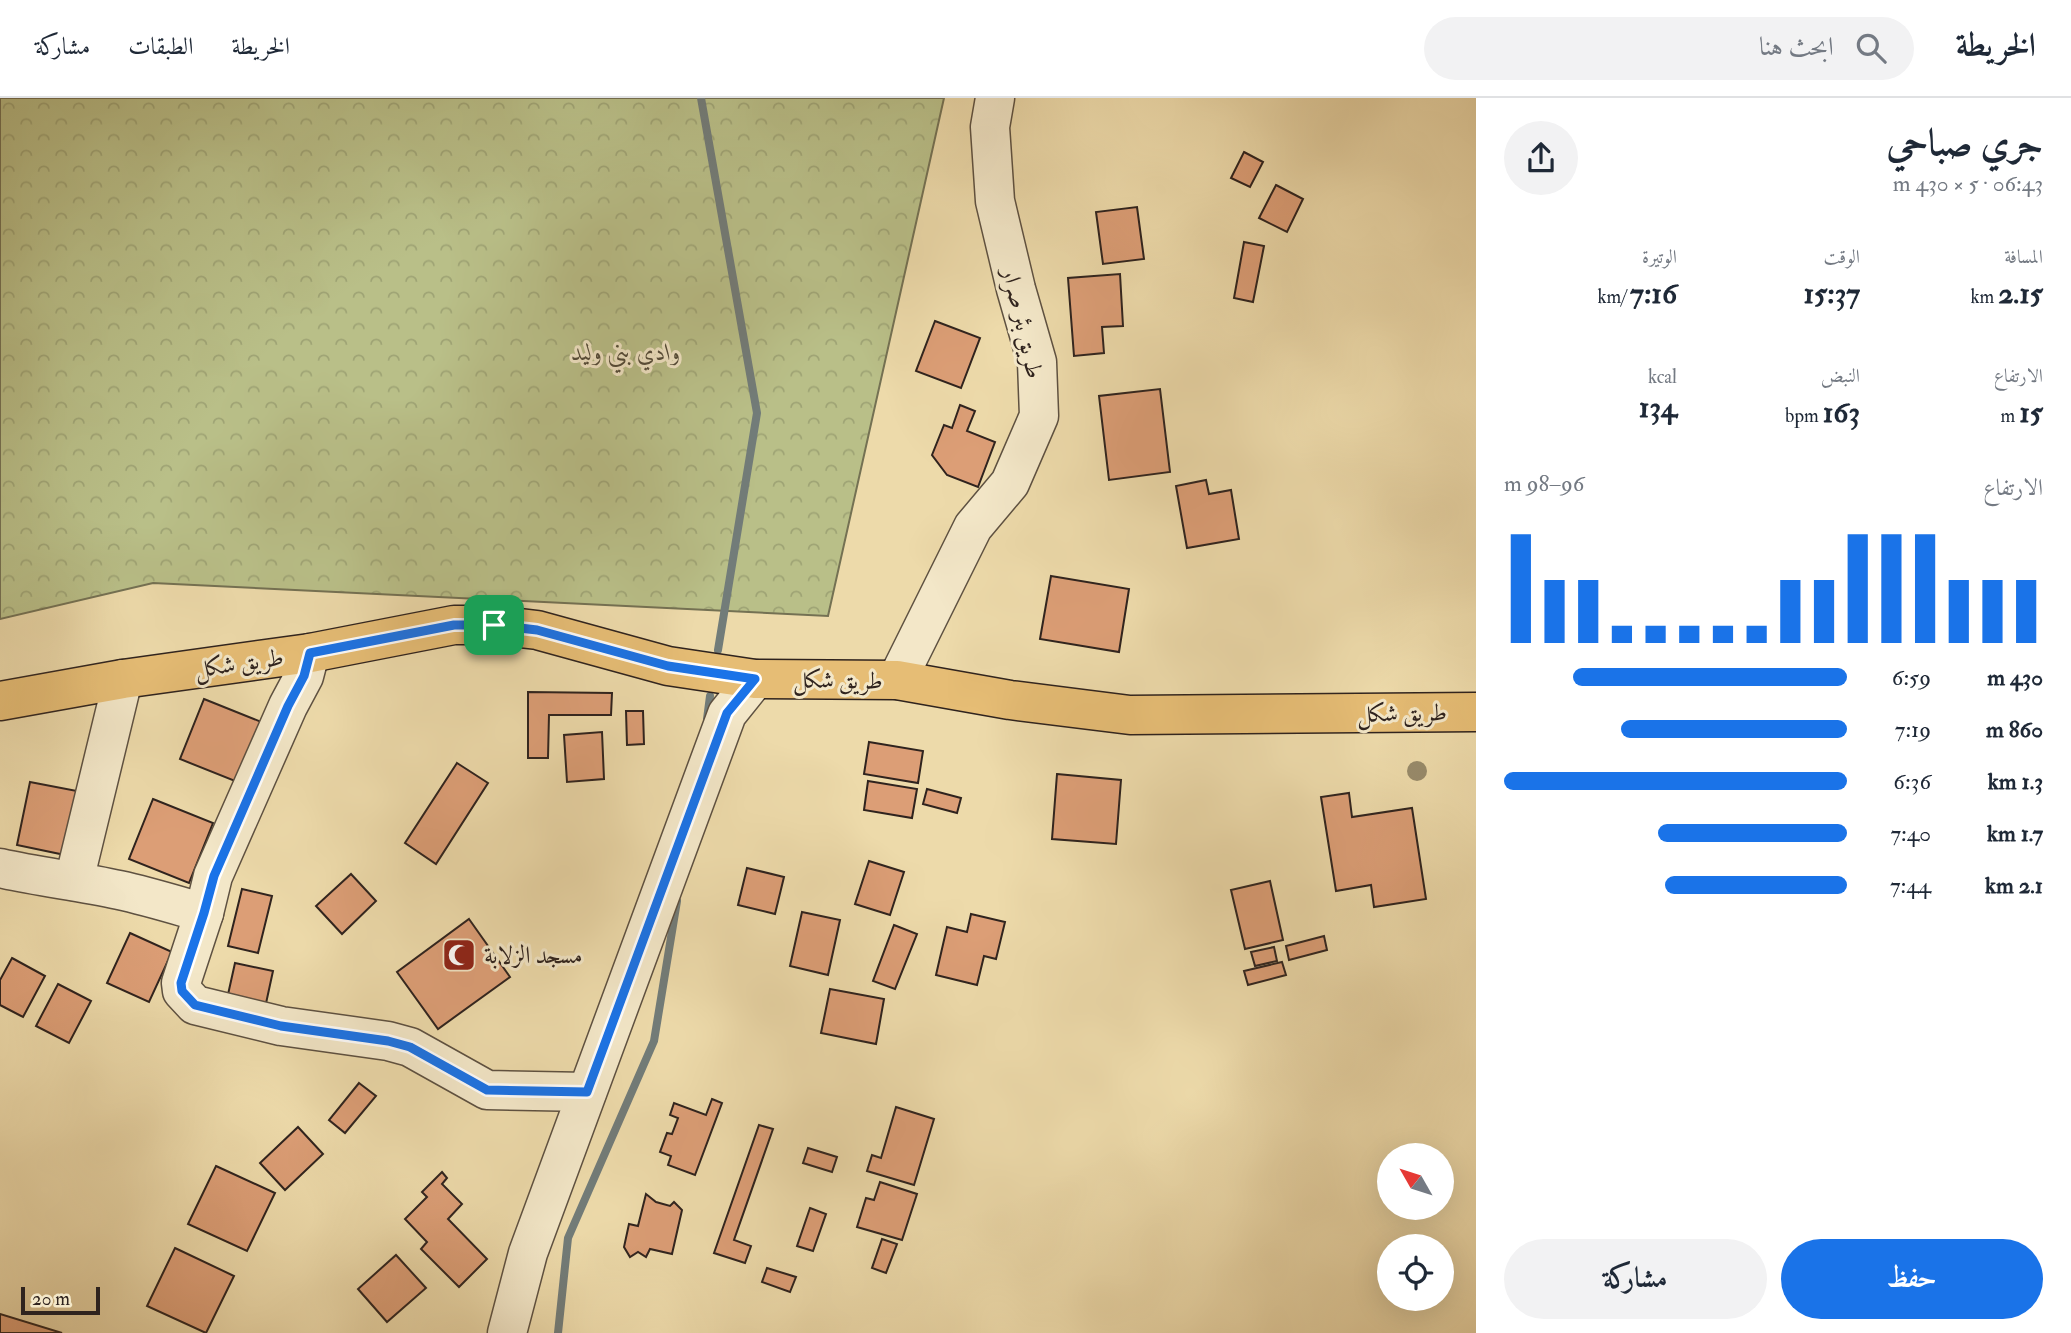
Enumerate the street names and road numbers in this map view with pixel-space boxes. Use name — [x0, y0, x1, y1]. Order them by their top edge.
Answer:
street label: طريق بئر صرار — [994, 263, 1050, 381]
street label: طريق شكل — [192, 642, 286, 686]
street label: طريق شكل — [793, 664, 883, 698]
street label: طريق شكل — [1357, 697, 1447, 731]

